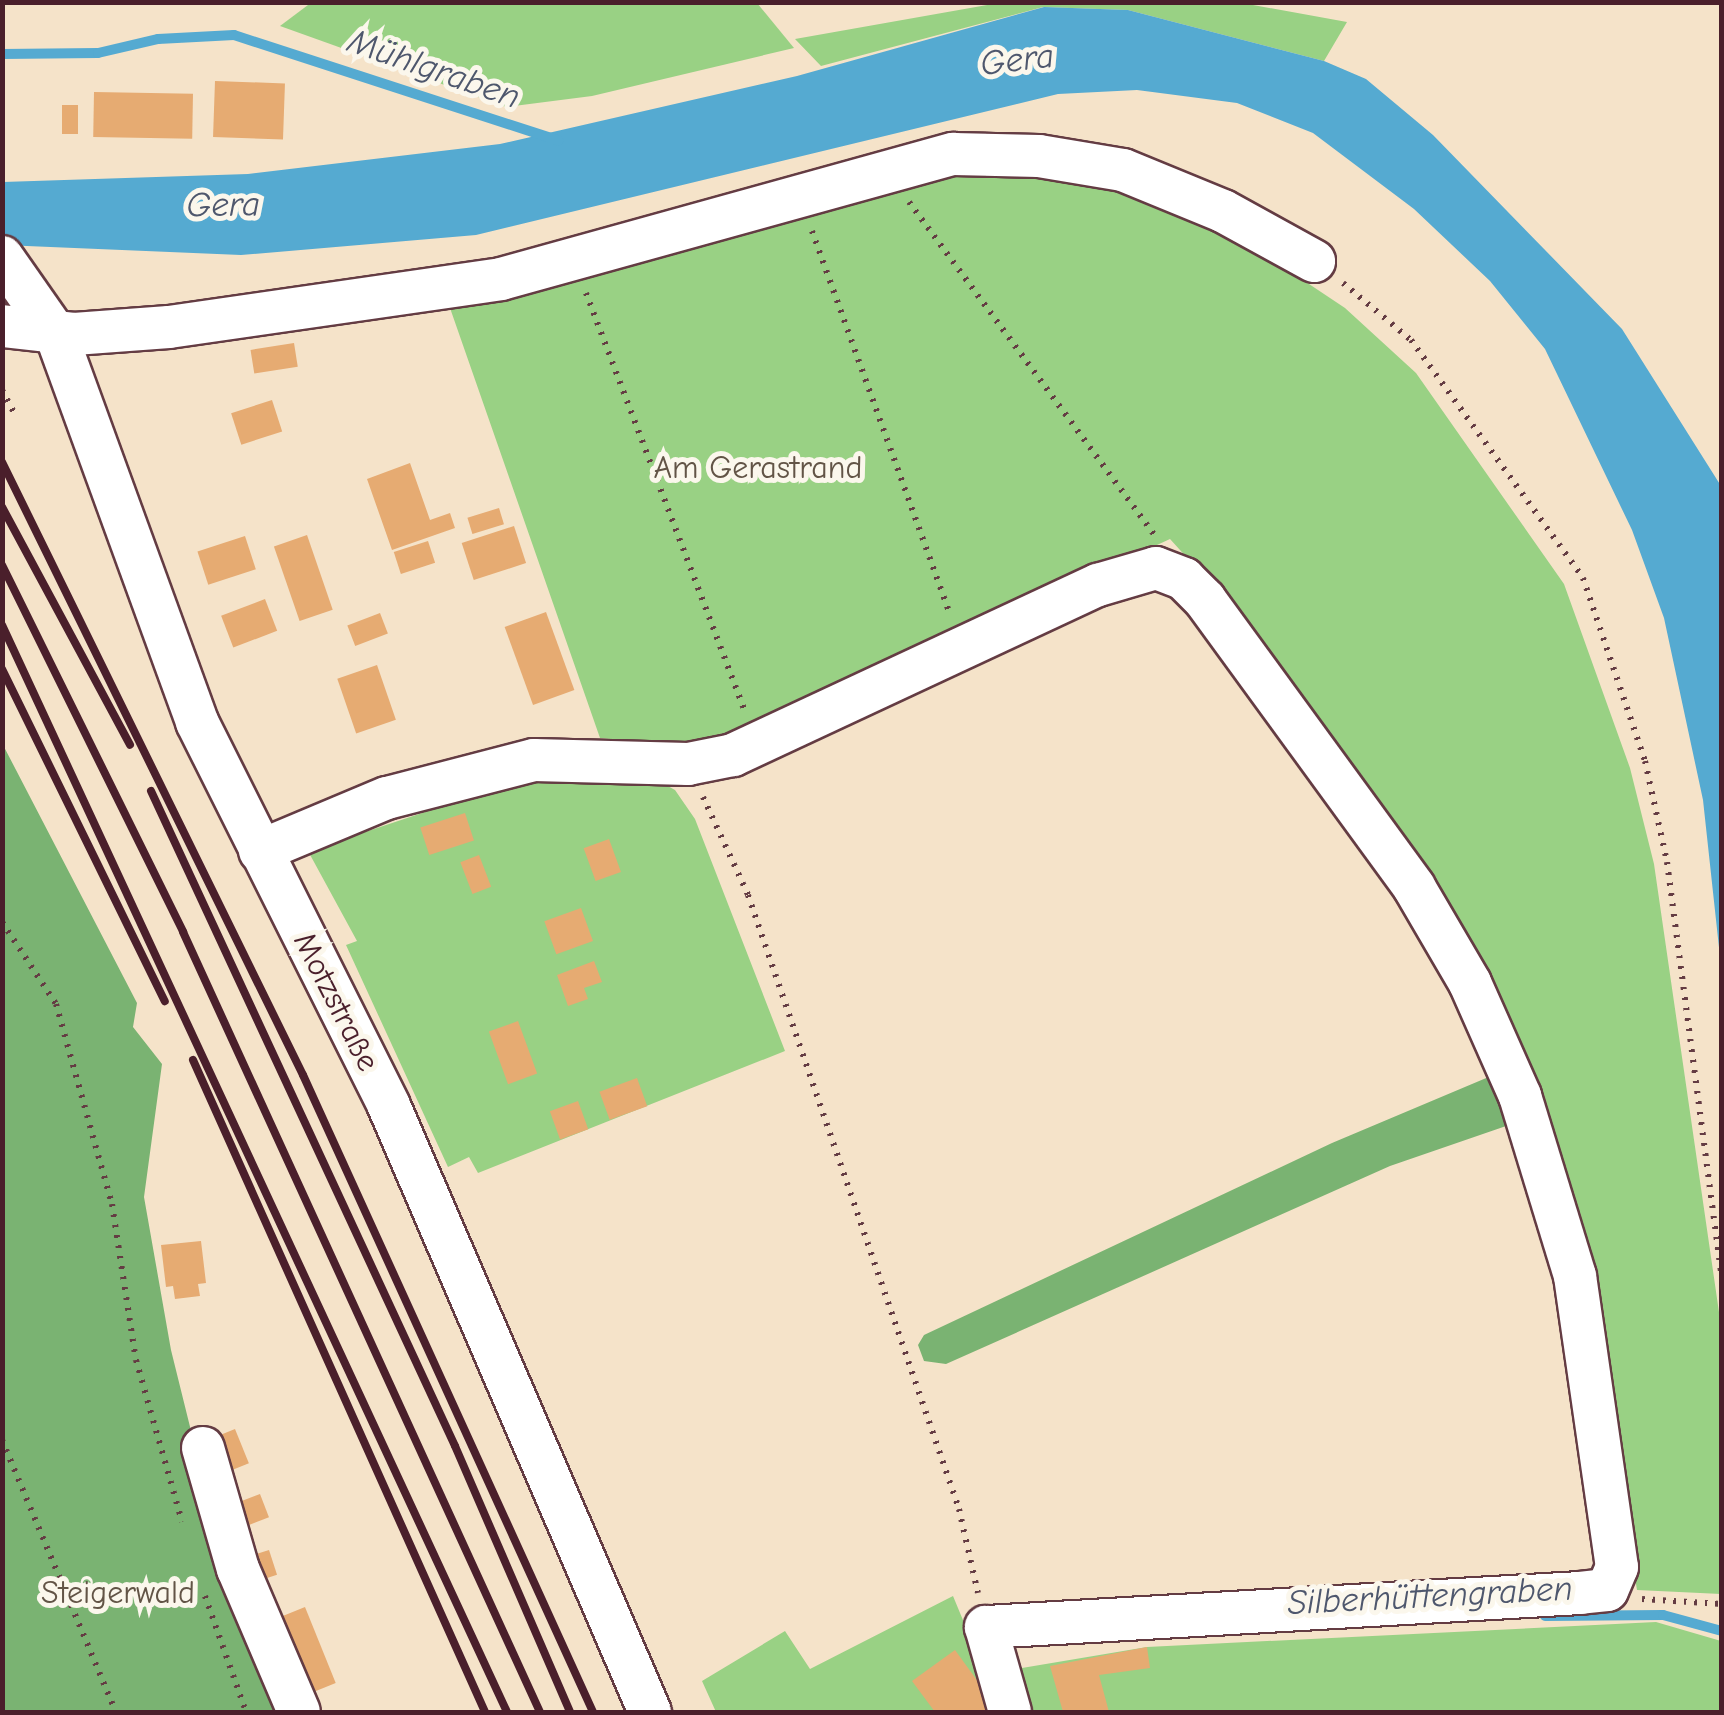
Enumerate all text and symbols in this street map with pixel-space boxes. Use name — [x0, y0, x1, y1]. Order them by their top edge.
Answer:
water label: Mühlgraben — [342, 20, 526, 118]
water label: Gera — [978, 35, 1056, 85]
water label: Gera — [186, 183, 260, 227]
park label: Am Gerastrand — [653, 449, 863, 487]
street label: Motzstraße — [285, 926, 387, 1078]
water label: Silberhüttengraben — [1286, 1568, 1574, 1624]
park label: Steigerwald — [41, 1574, 195, 1612]

